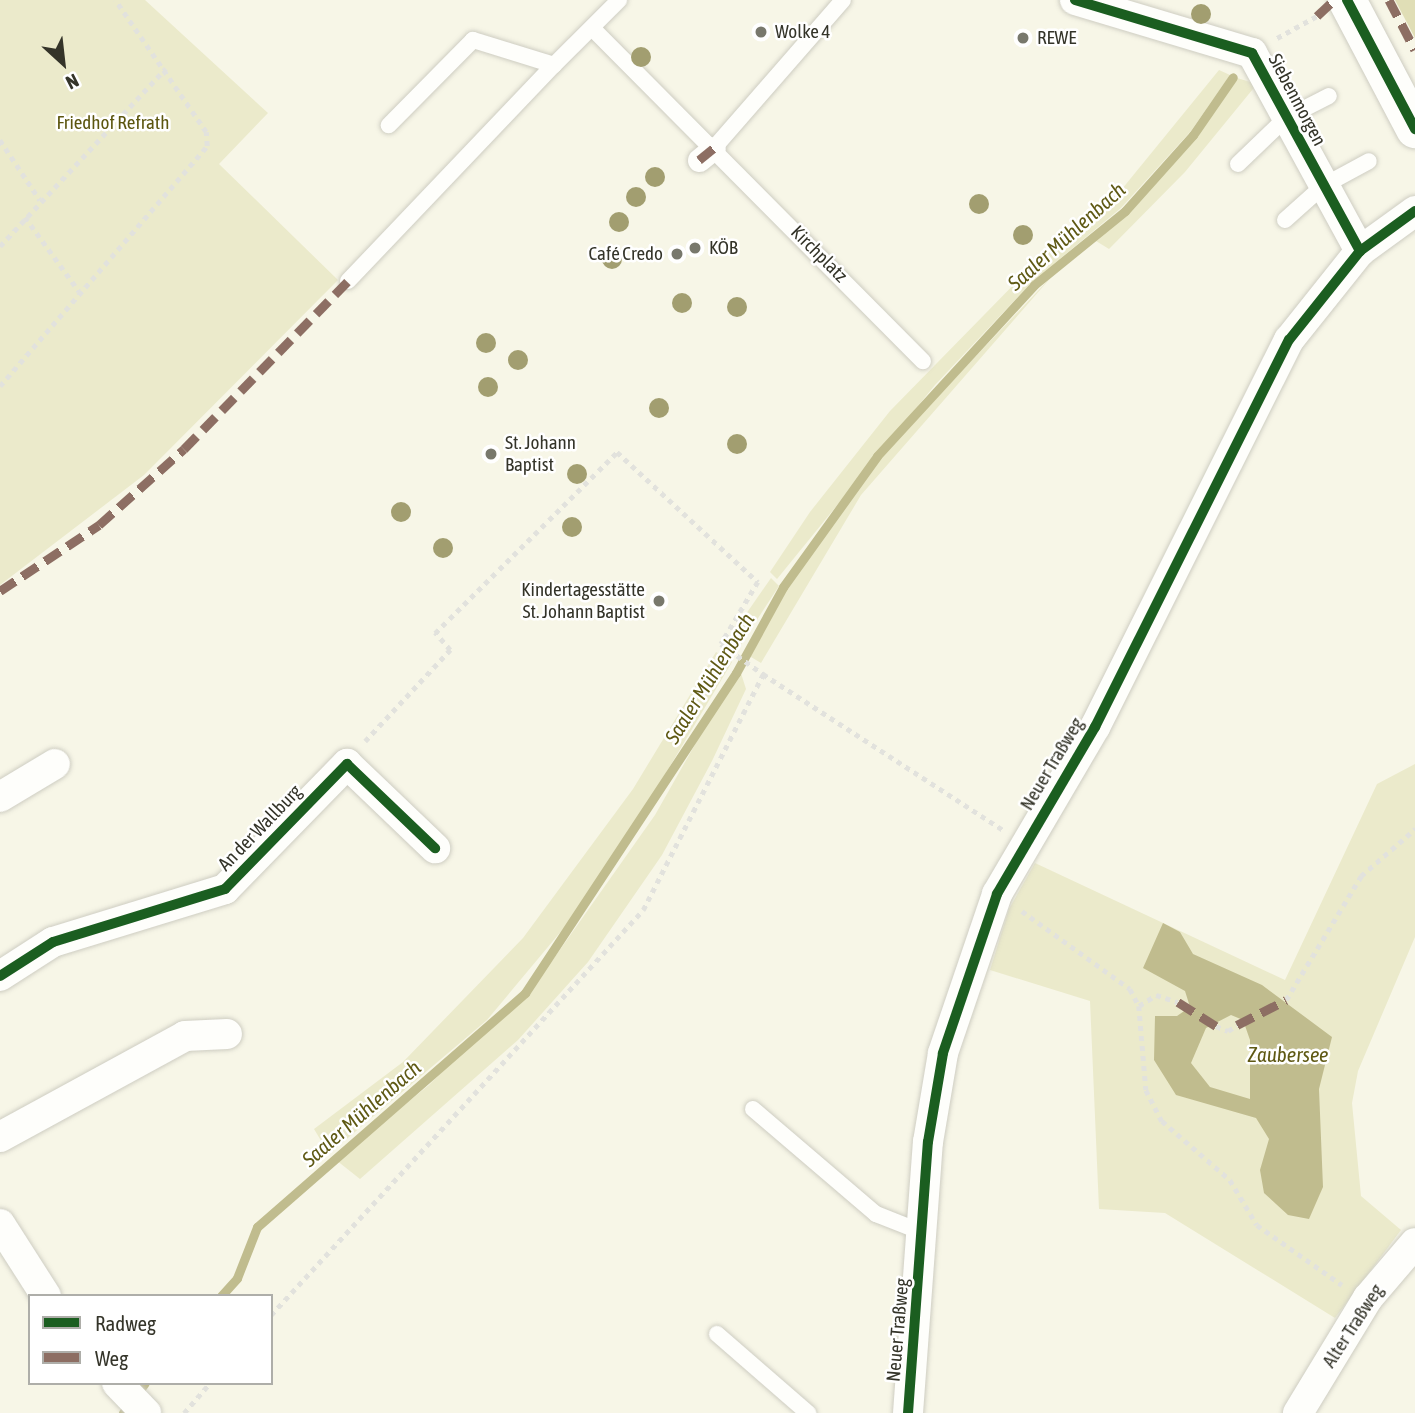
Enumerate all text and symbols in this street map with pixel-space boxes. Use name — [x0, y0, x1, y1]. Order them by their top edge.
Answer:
place label: Wolke 4 — [775, 21, 830, 43]
marker: Wolke 4 — [753, 24, 769, 40]
place label: REWE — [1037, 27, 1076, 49]
north arrow — [28, 28, 98, 98]
marker: REWE — [1015, 30, 1031, 46]
street label: Siebenmorgen — [1263, 50, 1331, 150]
text: N — [63, 69, 83, 94]
park label: Friedhof Refrath — [57, 112, 169, 134]
water label: Saaler Mühlenbach — [1002, 177, 1130, 295]
street label: Kirchplatz — [786, 221, 852, 287]
place label: KÖB — [709, 237, 738, 259]
marker: KÖB — [687, 240, 703, 256]
place label: Café Credo — [589, 243, 663, 265]
marker: Café Credo — [669, 246, 685, 262]
place label: St. Johann Baptist — [505, 432, 576, 476]
marker: St. Johann Baptist — [483, 446, 499, 462]
place label: Kindertagesstätte St. Johann Baptist — [521, 579, 645, 623]
marker: Kindertagesstätte St. Johann Baptist — [651, 593, 667, 609]
water label: Saaler Mühlenbach — [659, 608, 759, 748]
street label: Neuer Traßweg — [1015, 714, 1089, 814]
street label: An der Wallburg — [213, 780, 307, 876]
water label: Zaubersee — [1247, 1041, 1329, 1067]
water label: Saaler Mühlenbach — [296, 1055, 426, 1171]
street label: Neuer Traßweg — [882, 1277, 914, 1383]
street label: Alter Traßweg — [1318, 1280, 1388, 1372]
legend — [28, 1294, 273, 1385]
text: Radweg — [95, 1311, 156, 1335]
text: Weg — [95, 1346, 128, 1370]

